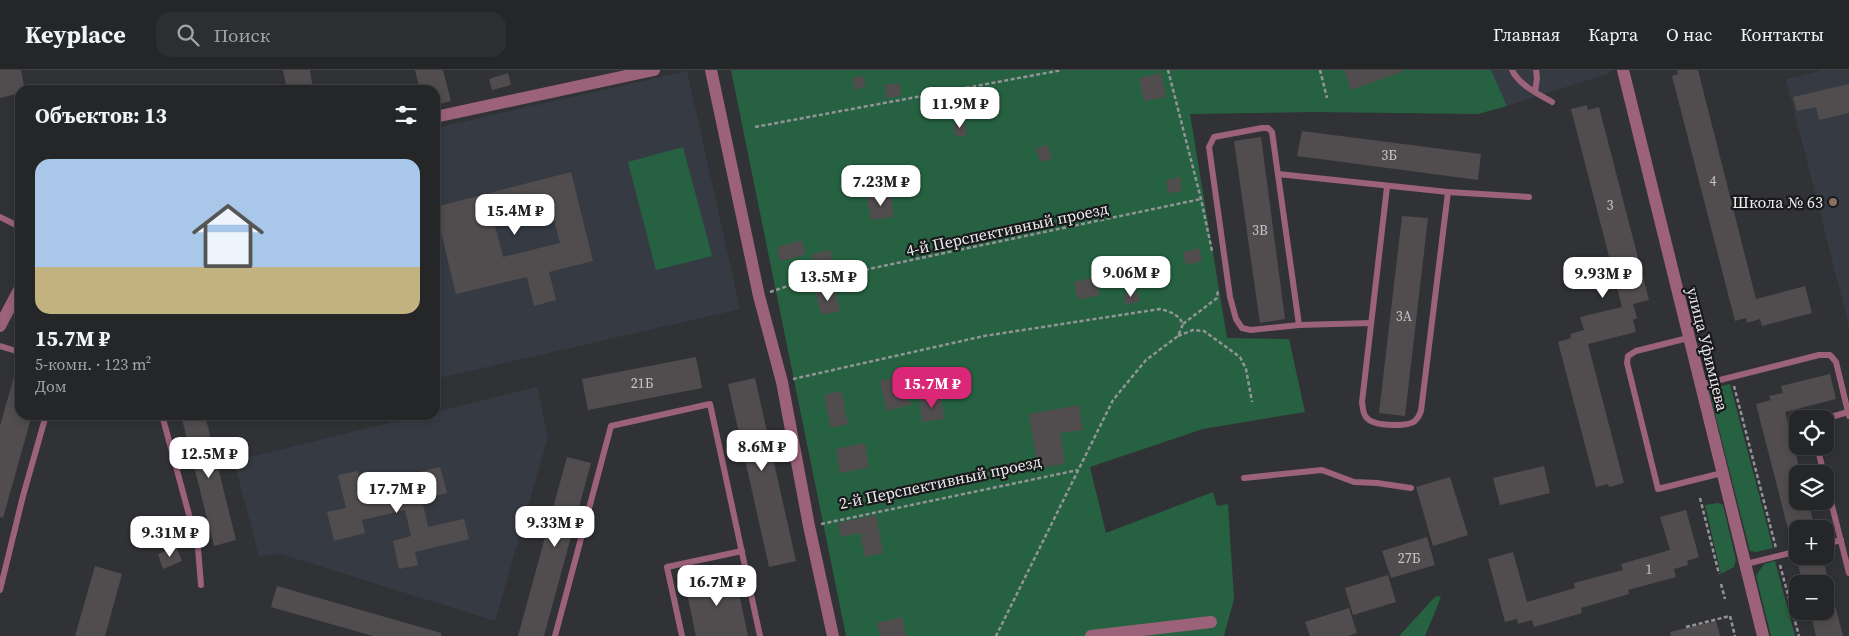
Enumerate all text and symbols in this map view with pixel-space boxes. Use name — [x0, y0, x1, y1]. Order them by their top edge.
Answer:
search box — [156, 12, 506, 57]
text: Keyplace — [25, 18, 126, 51]
icon: search — [174, 21, 202, 49]
text: Поиск — [214, 22, 270, 48]
text: Главная — [1493, 22, 1560, 47]
text: Карта — [1588, 22, 1638, 47]
text: О нас — [1666, 22, 1712, 47]
text: Контакты — [1740, 22, 1824, 47]
pin: 11.9M ₽ — [914, 87, 1006, 129]
text: 11.9M ₽ — [931, 92, 989, 114]
text: Объектов: 13 — [35, 101, 167, 130]
icon: filters — [392, 101, 420, 129]
house number: 3Б — [1381, 145, 1397, 165]
pin: 7.23M ₽ — [835, 164, 927, 207]
text: 7.23M ₽ — [852, 170, 910, 192]
house number: 4 — [1710, 171, 1717, 191]
icon: home — [183, 191, 273, 281]
place label: Школа № 63 — [1732, 191, 1823, 213]
pin: 15.4M ₽ — [469, 194, 561, 236]
house number: 3 — [1607, 195, 1614, 215]
marker: Школа № 63 — [1827, 196, 1839, 208]
street label: 4-й Перспективный проезд — [904, 197, 1110, 261]
text: 15.4M ₽ — [486, 199, 544, 221]
house number: 3В — [1252, 220, 1268, 240]
pin: 9.06M ₽ — [1085, 256, 1177, 298]
pin: 9.93M ₽ — [1557, 256, 1649, 299]
pin: 13.5M ₽ — [782, 260, 874, 302]
text: 9.06M ₽ — [1102, 261, 1160, 283]
text: 9.93M ₽ — [1574, 262, 1632, 284]
text: 13.5M ₽ — [799, 265, 857, 287]
street label: улица Уфимцева — [1682, 285, 1734, 414]
house number: 3А — [1396, 306, 1413, 326]
text: 15.7M ₽ — [35, 324, 110, 353]
text: 5-комн. · 123 m² — [35, 353, 151, 375]
pin: 15.7M ₽ — [886, 366, 978, 409]
text: 15.7M ₽ — [903, 372, 961, 394]
house number: 21Б — [631, 373, 654, 393]
text: Дом — [35, 375, 67, 397]
map controls — [1789, 410, 1834, 620]
button: locate — [1789, 410, 1834, 455]
pin: 8.6M ₽ — [721, 430, 803, 472]
text: 8.6M ₽ — [738, 435, 786, 457]
pin: 12.5M ₽ — [163, 436, 255, 479]
text: 12.5M ₽ — [180, 442, 238, 464]
street label: 2-й Перспективный проезд — [837, 450, 1043, 514]
button: layers — [1789, 465, 1834, 510]
pin: 17.7M ₽ — [351, 472, 443, 514]
text: 17.7M ₽ — [368, 477, 426, 499]
pin: 9.33M ₽ — [509, 506, 601, 548]
text: 9.33M ₽ — [526, 511, 584, 533]
pin: 9.31M ₽ — [124, 516, 216, 558]
button: + — [1789, 520, 1834, 565]
text: 9.31M ₽ — [141, 521, 199, 543]
house number: 27Б — [1398, 548, 1421, 568]
house number: 1 — [1646, 559, 1653, 579]
pin: 16.7M ₽ — [671, 564, 763, 607]
text: 16.7M ₽ — [688, 570, 746, 592]
button: − — [1789, 575, 1834, 620]

